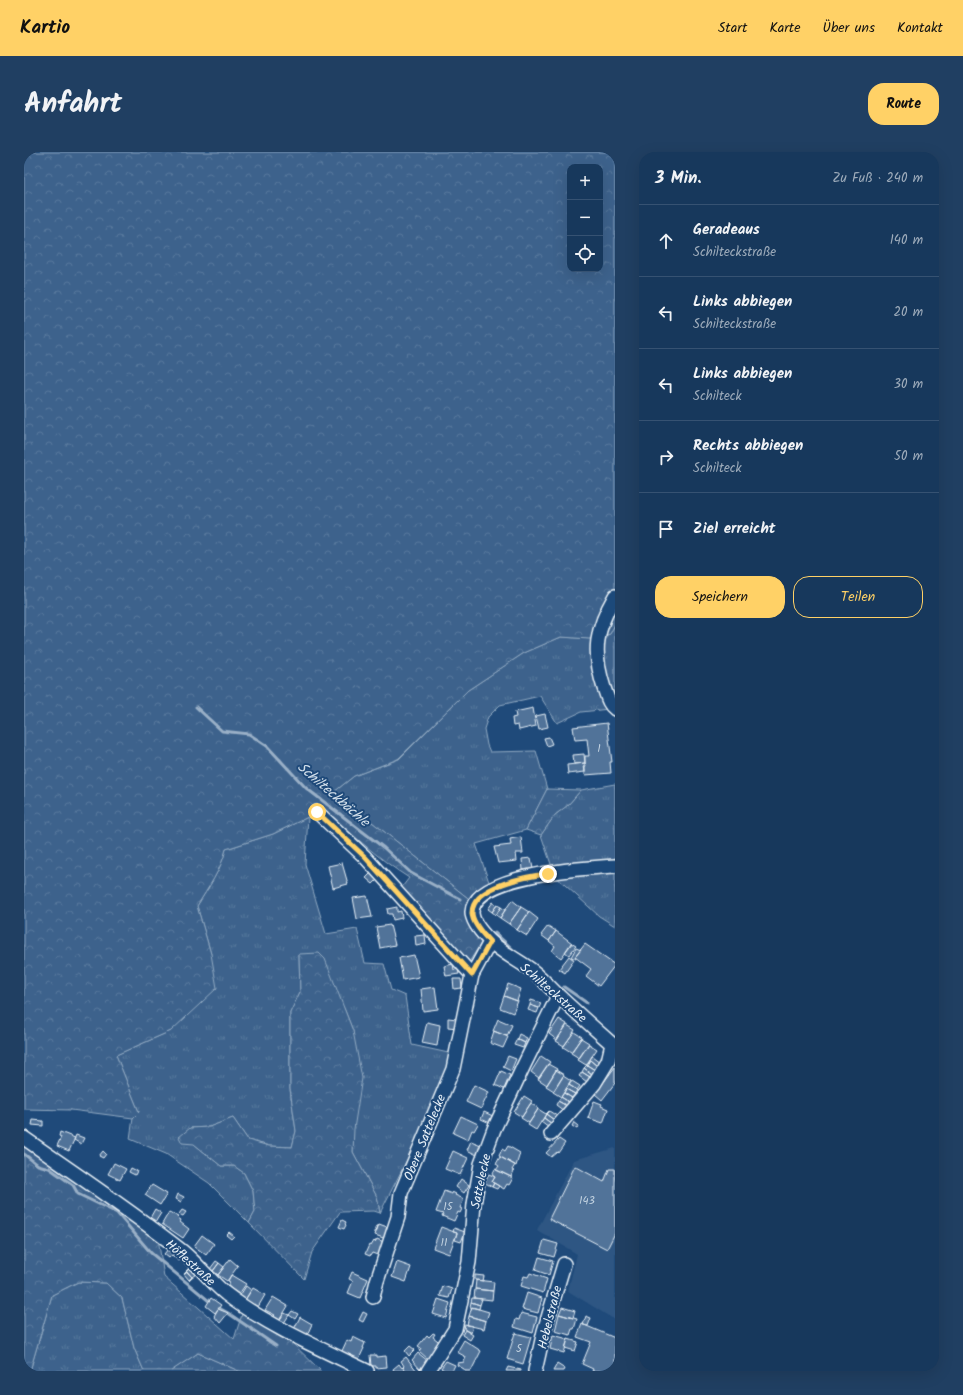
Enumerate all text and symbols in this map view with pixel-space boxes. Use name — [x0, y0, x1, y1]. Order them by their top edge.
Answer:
text: Kartio — [20, 13, 70, 43]
text: Start — [718, 17, 747, 39]
text: Karte — [769, 17, 801, 39]
text: Über uns — [823, 17, 875, 39]
text: Kontakt — [897, 17, 943, 39]
text: Anfahrt — [24, 82, 122, 127]
button: Route — [868, 83, 939, 125]
map controls — [567, 164, 603, 272]
button: + — [567, 164, 603, 200]
text: 3 Min. — [655, 165, 702, 192]
text: Zu Fuß · 240 m — [833, 168, 923, 189]
button: − — [567, 200, 603, 236]
text: Geradeaus — [693, 218, 760, 242]
icon: ahead — [655, 230, 677, 252]
text: 140 m — [890, 230, 923, 251]
button: locate — [567, 236, 603, 272]
text: Schilteckstraße — [693, 242, 776, 263]
text: Links abbiegen — [693, 290, 792, 314]
icon: left — [655, 302, 677, 324]
text: 20 m — [893, 302, 923, 323]
text: Schilteckstraße — [693, 314, 776, 335]
text: Links abbiegen — [693, 362, 792, 386]
icon: left — [655, 374, 677, 396]
text: 30 m — [894, 374, 923, 395]
text: Schilteck — [693, 386, 742, 407]
text: Rechts abbiegen — [693, 434, 803, 458]
icon: right — [655, 446, 677, 468]
text: 50 m — [894, 446, 923, 467]
text: Schilteck — [693, 458, 742, 479]
text: Ziel erreicht — [693, 517, 776, 541]
icon: arrive — [655, 518, 677, 540]
button: Speichern — [655, 576, 785, 618]
button: Teilen — [793, 576, 923, 618]
house number: 1 — [597, 740, 601, 758]
water label: Schilteckbächle — [292, 757, 376, 834]
route start — [308, 803, 326, 821]
route end — [539, 865, 557, 883]
street label: Schilteckstraße — [515, 958, 591, 1028]
street label: Obere Sattelecke — [398, 1091, 452, 1184]
street label: Sattelecke — [465, 1152, 498, 1211]
house number: 143 — [579, 1192, 595, 1210]
house number: 15 — [443, 1198, 454, 1216]
house number: 11 — [441, 1234, 447, 1252]
street label: Höflestraße — [160, 1235, 220, 1292]
street label: Hebelstraße — [532, 1283, 569, 1351]
house number: 5 — [516, 1340, 523, 1358]

